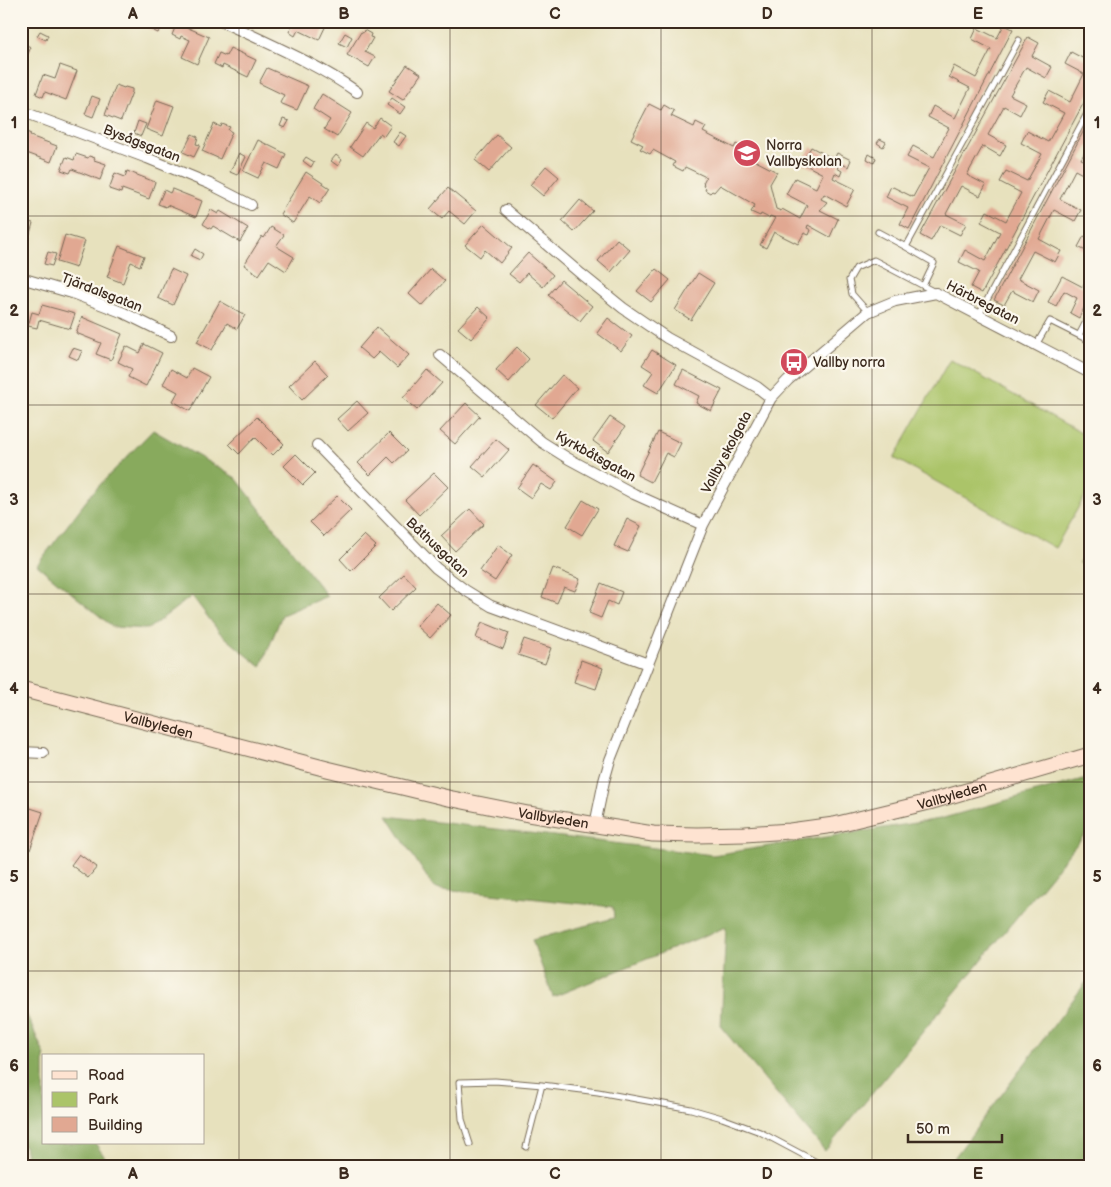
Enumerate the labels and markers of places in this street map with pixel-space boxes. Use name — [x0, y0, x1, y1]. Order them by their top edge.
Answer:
place label: Norra Vallbyskolan — [766, 137, 842, 170]
school or university icon: Norra Vallbyskolan — [732, 138, 762, 168]
bus stop icon: Vallby norra — [779, 347, 809, 377]
place label: Vallby norra — [813, 354, 885, 371]

